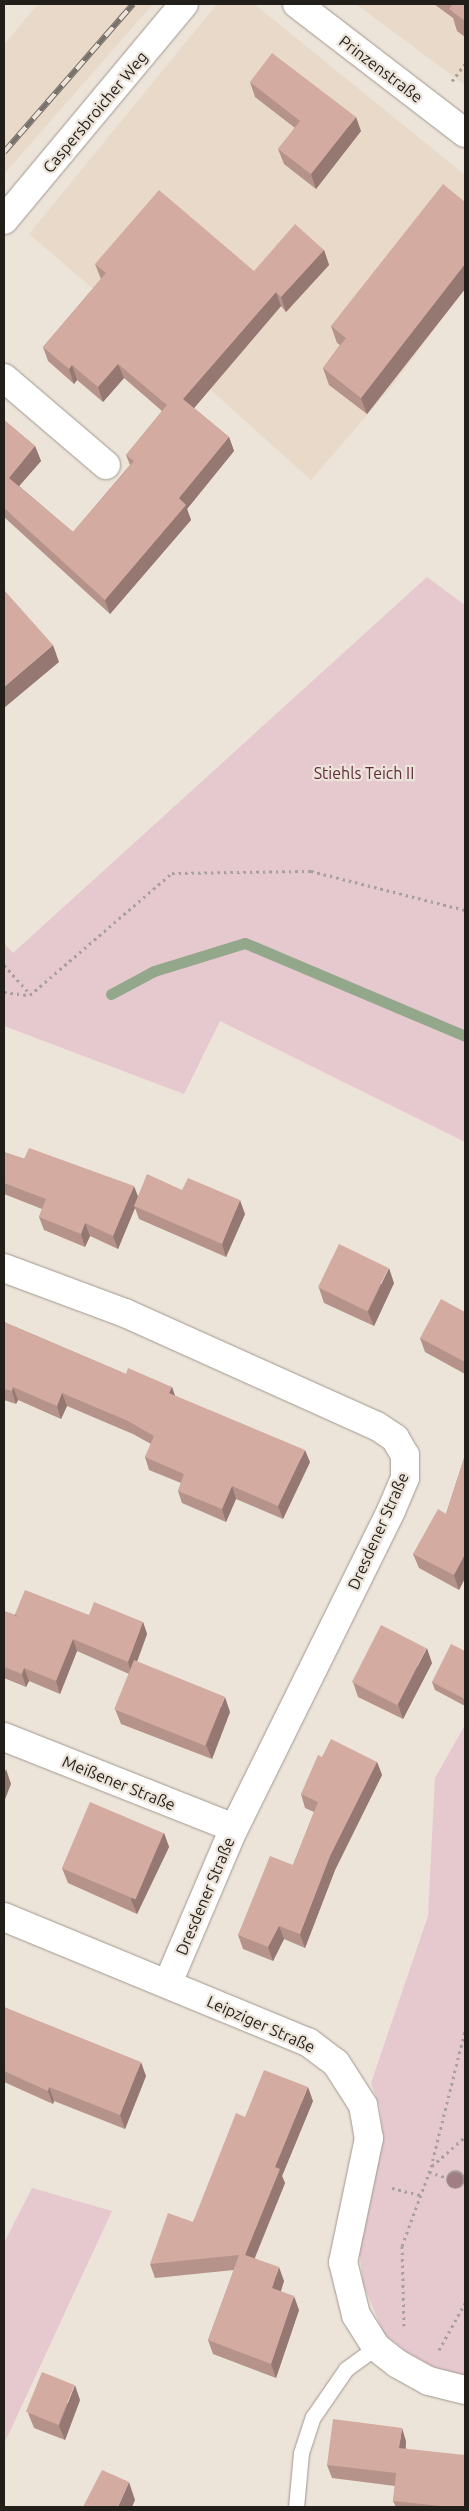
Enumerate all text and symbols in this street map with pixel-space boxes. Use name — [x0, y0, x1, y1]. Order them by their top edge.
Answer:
street label: Prinzenstraße — [335, 31, 427, 107]
street label: Caspersbroicher Weg — [39, 47, 151, 177]
park label: Stiehls Teich II — [314, 763, 414, 783]
street label: Dresdener Straße — [344, 1469, 412, 1593]
street label: Meißener Straße — [60, 1752, 178, 1814]
street label: Dresdener Straße — [171, 1834, 239, 1958]
street label: Leipziger Straße — [204, 1992, 318, 2056]

